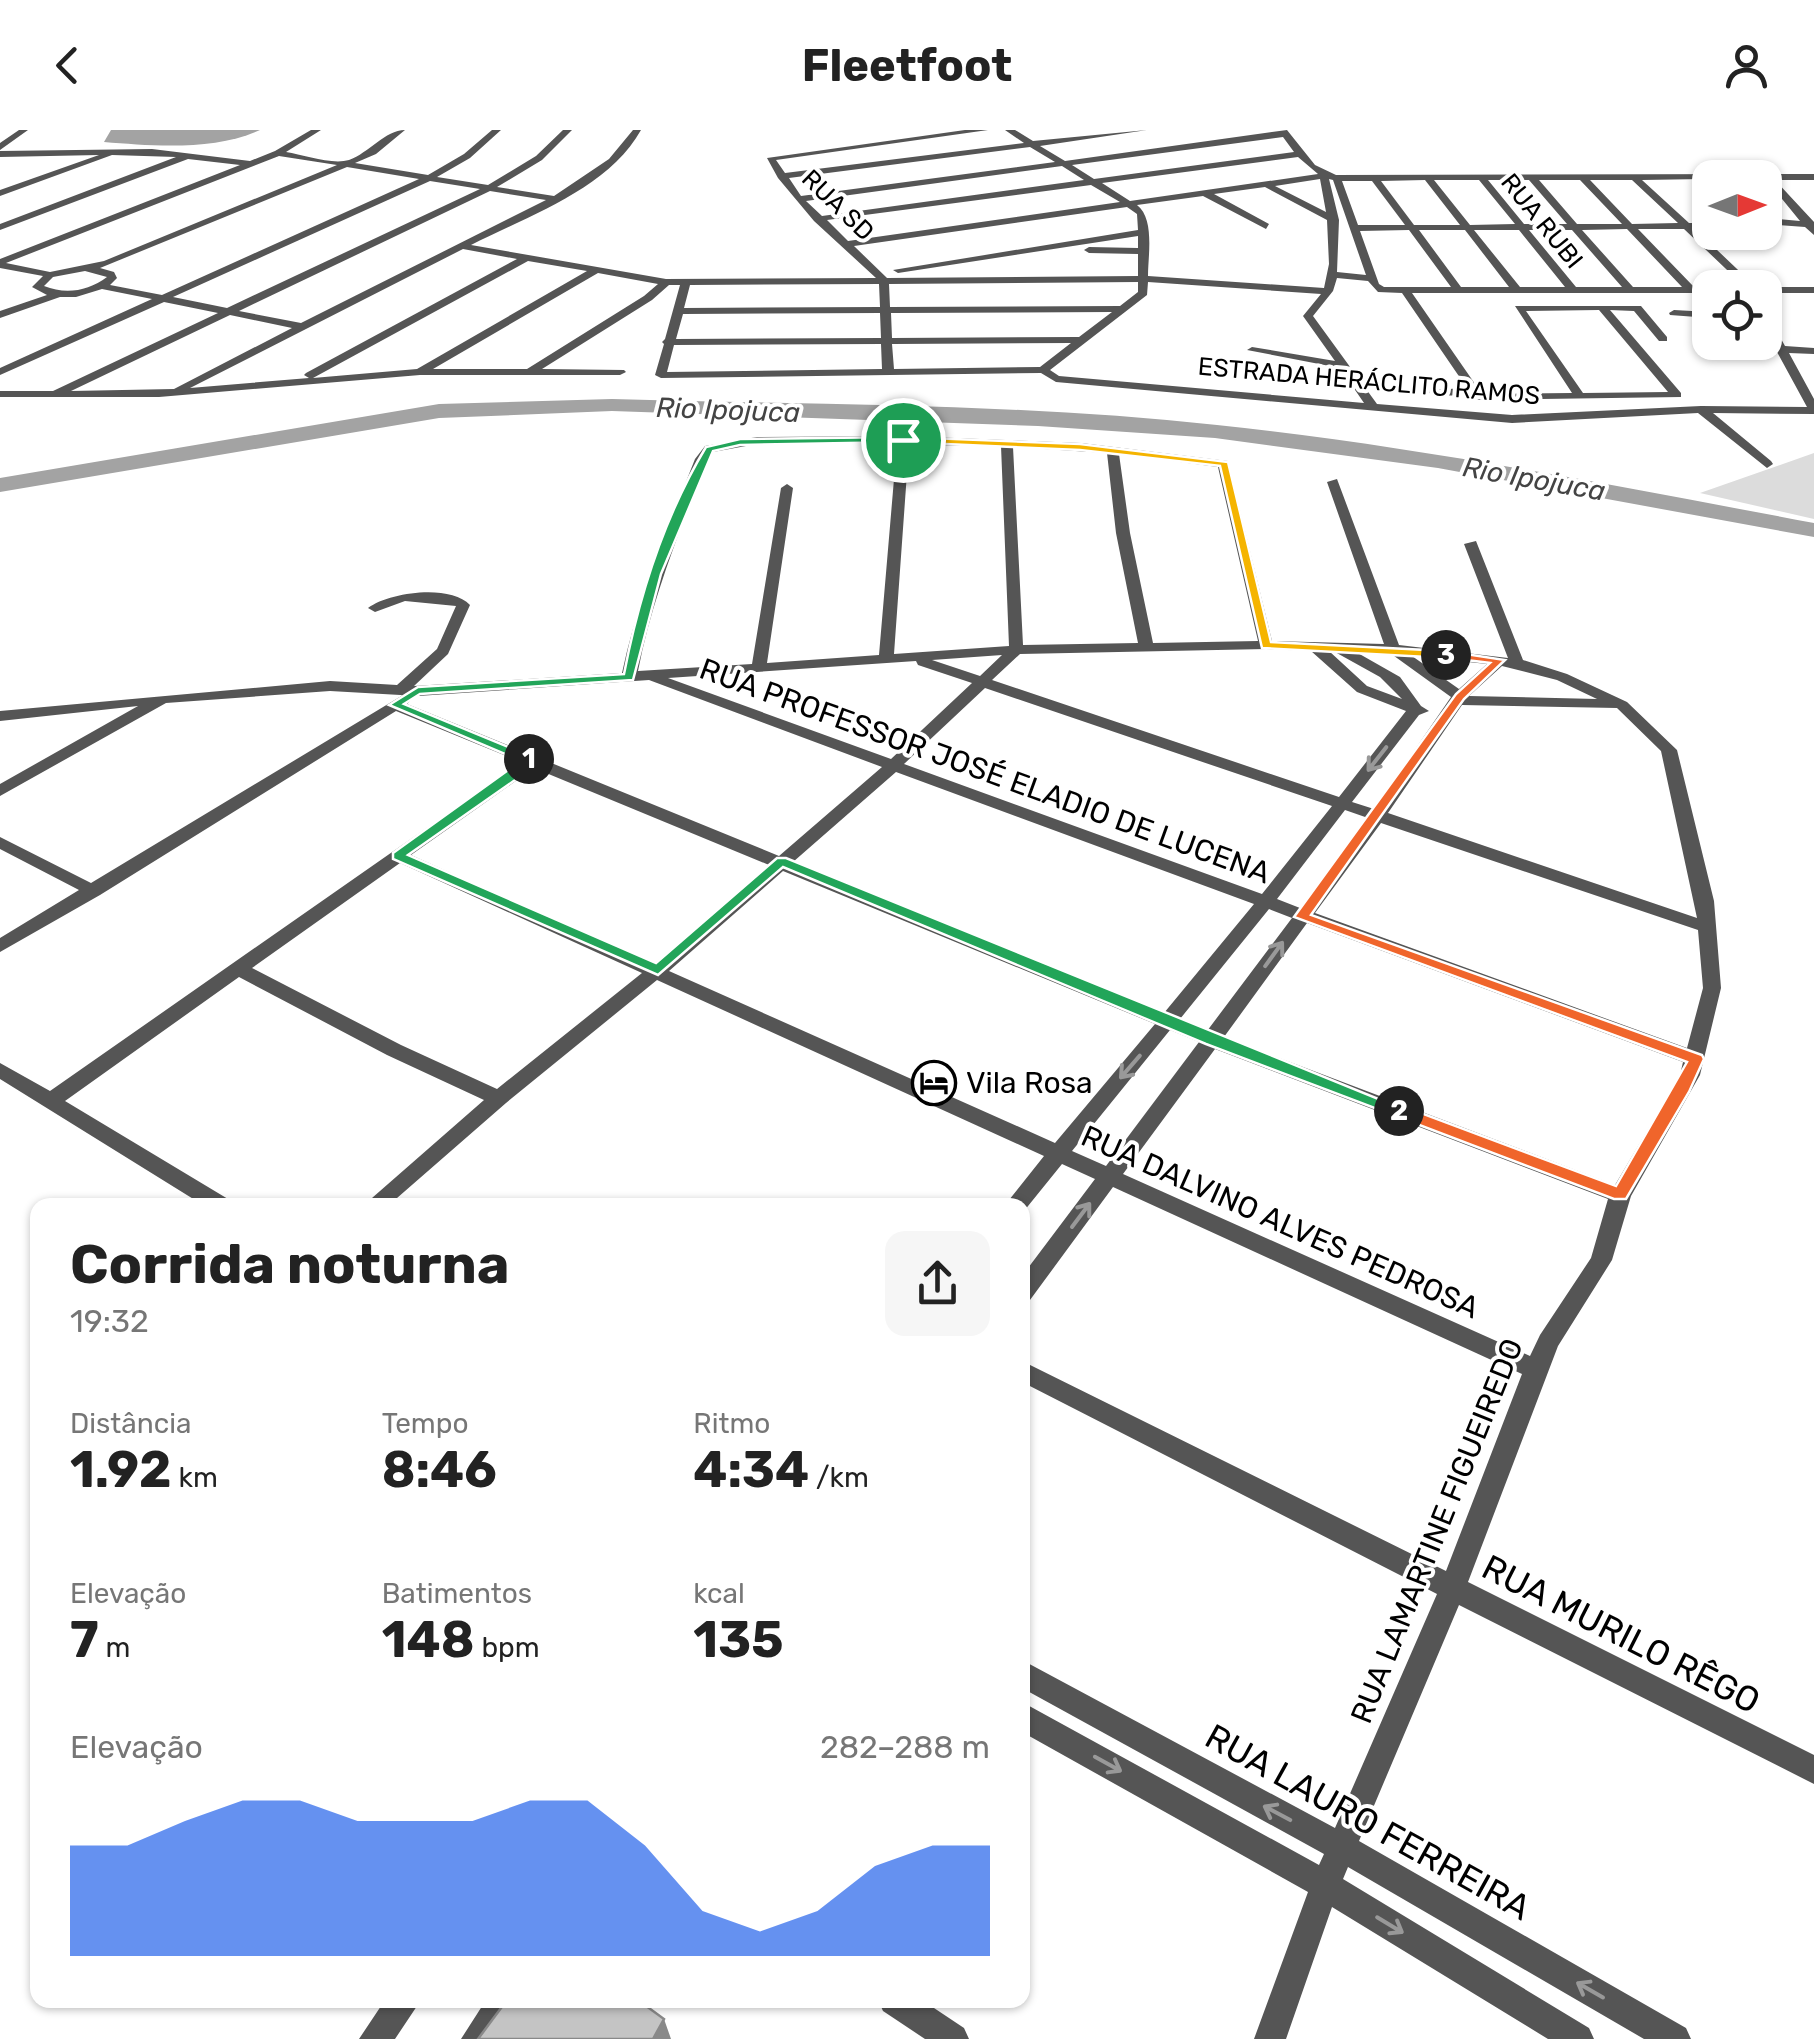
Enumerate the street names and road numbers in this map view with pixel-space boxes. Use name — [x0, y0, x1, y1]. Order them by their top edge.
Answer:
street label: RUA SD — [796, 164, 880, 246]
street label: RUA RUBI — [1495, 168, 1589, 274]
street label: ESTRADA HERÁCLITO RAMOS — [1197, 352, 1541, 410]
street label: RUA PROFESSOR JOSÉ ELADIO DE LUCENA — [695, 651, 1275, 891]
street label: RUA DALVINO ALVES PEDROSA — [1076, 1118, 1484, 1326]
street label: RUA LAMARTINE FIGUEIREDO — [1343, 1333, 1531, 1729]
street label: RUA MURILO RÊGO — [1475, 1546, 1767, 1722]
street label: RUA LAURO FERREIRA — [1198, 1715, 1538, 1929]

